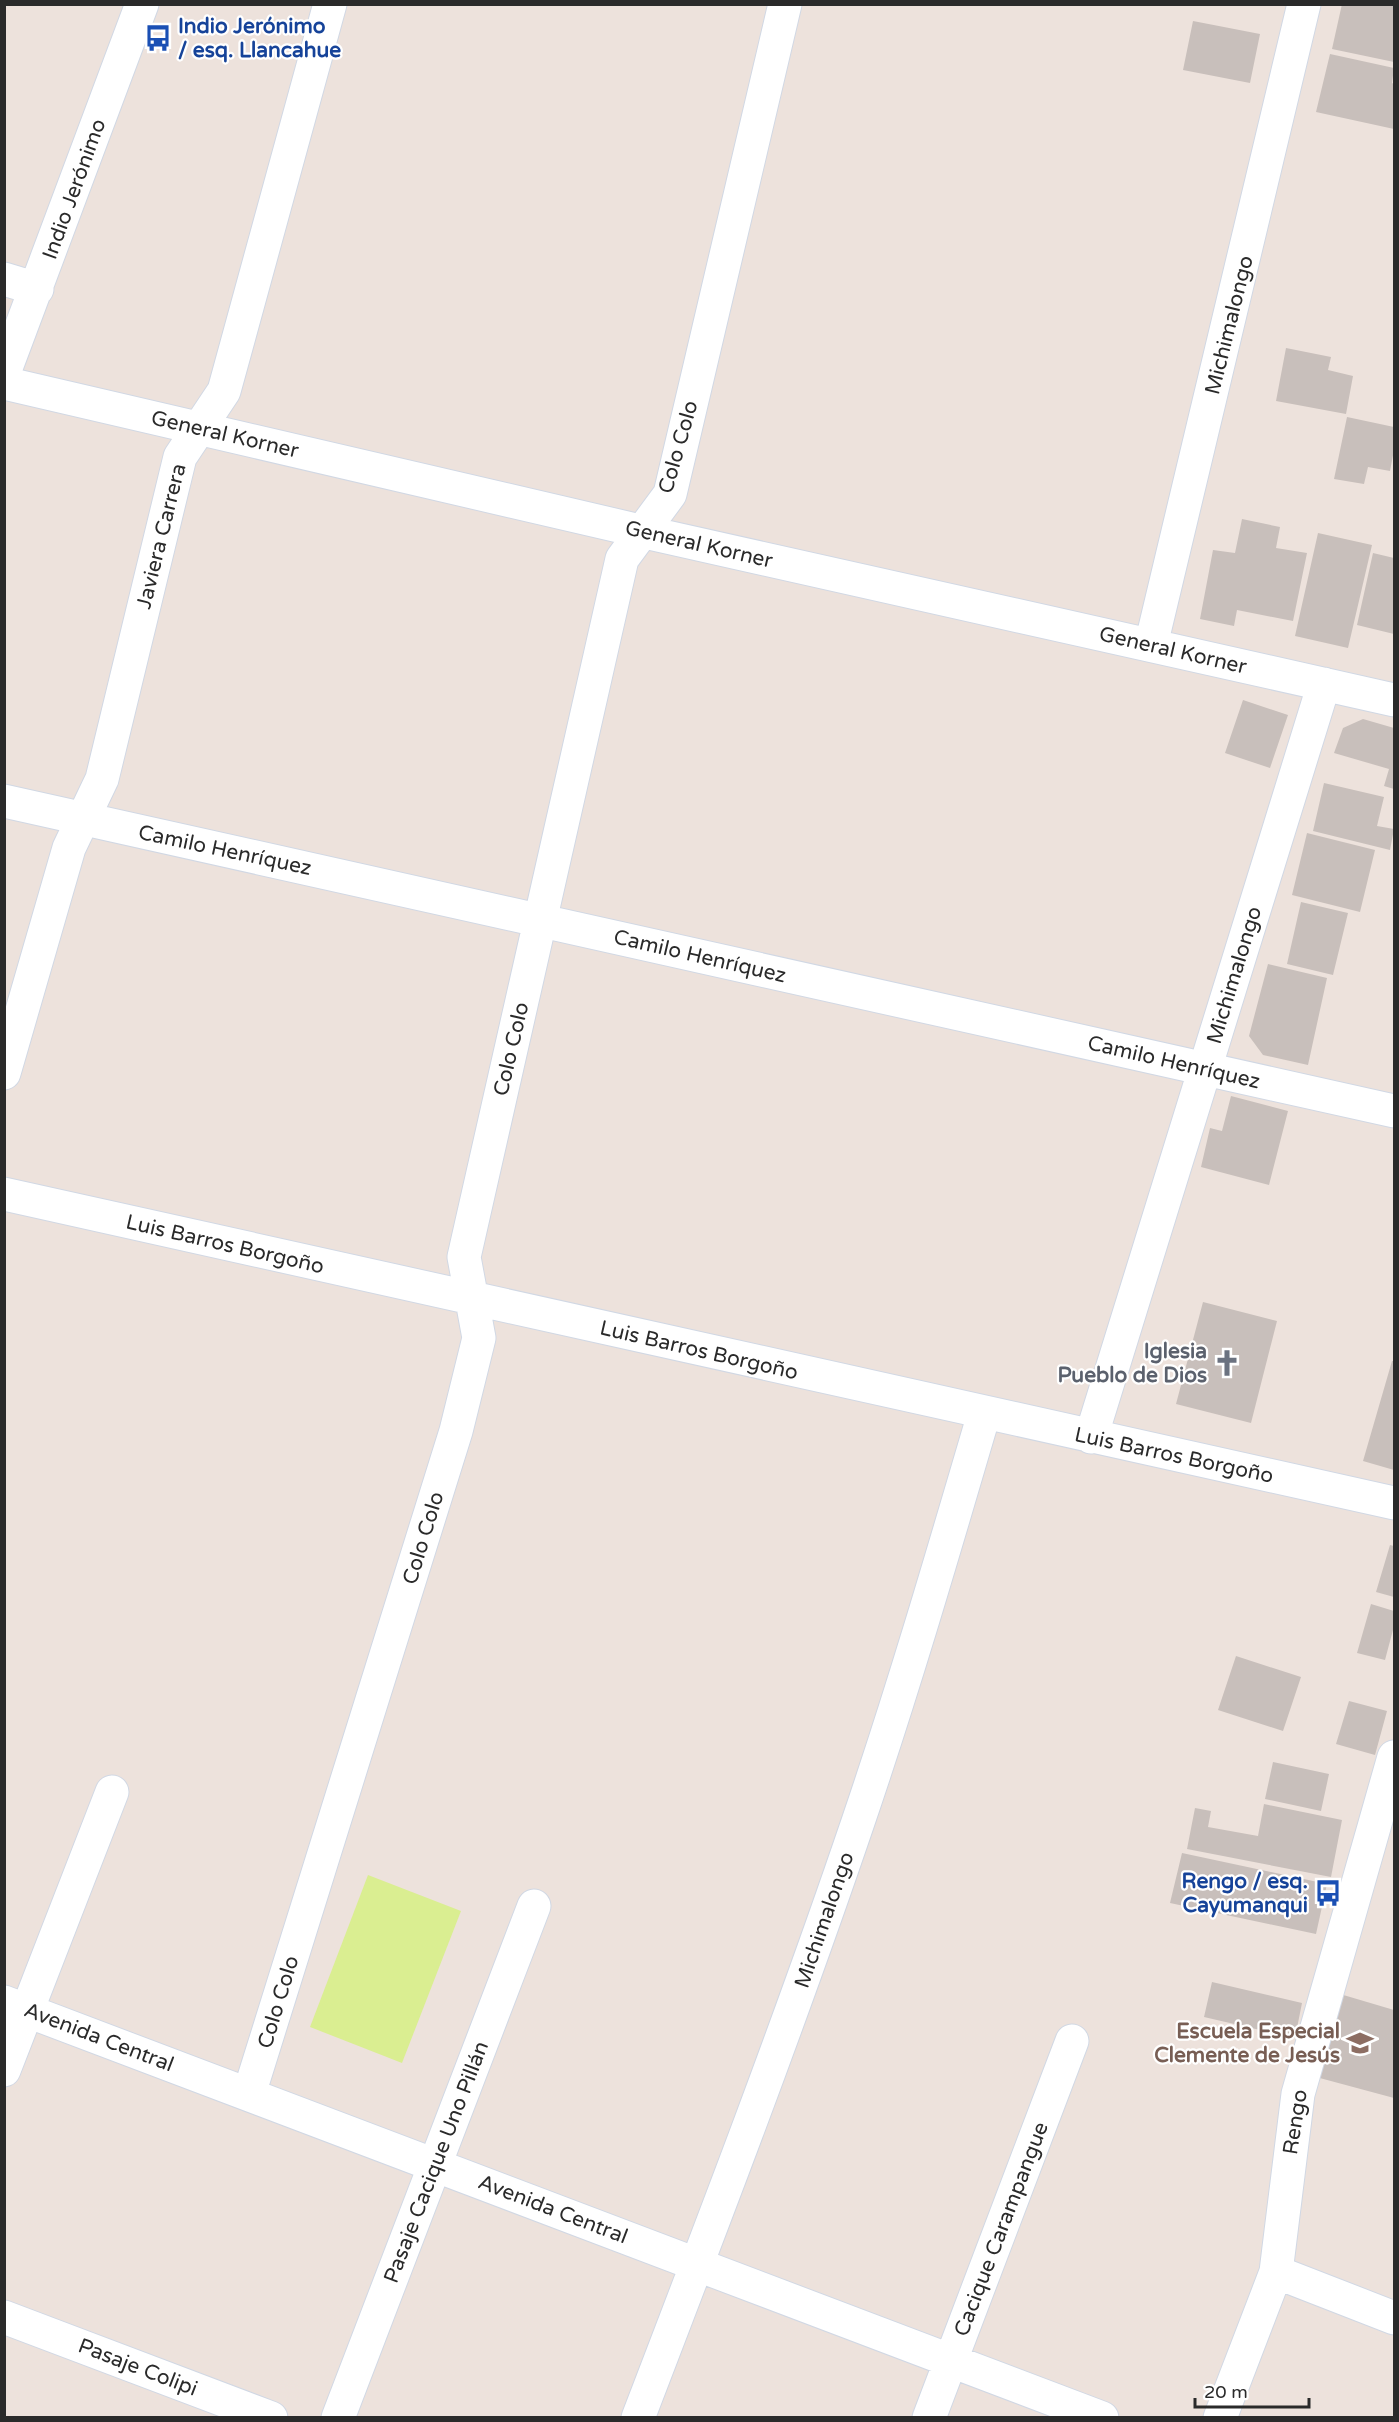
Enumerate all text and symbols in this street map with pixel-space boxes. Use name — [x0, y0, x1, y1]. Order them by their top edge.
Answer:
place label: Indio Jerónimo / esq. Llancahue — [178, 14, 341, 63]
bus stop icon: Indio Jerónimo / esq. Llancahue — [143, 23, 173, 53]
street label: Indio Jerónimo — [37, 116, 111, 263]
street label: Michimalongo — [1200, 253, 1259, 397]
street label: Colo Colo — [653, 398, 704, 496]
street label: General Korner — [149, 405, 301, 464]
street label: Javiera Carrera — [131, 461, 192, 611]
street label: General Korner — [623, 515, 775, 574]
street label: General Korner — [1097, 621, 1249, 680]
street label: Camilo Henríquez — [136, 820, 314, 881]
street label: Michimalongo — [1202, 903, 1267, 1047]
street label: Camilo Henríquez — [611, 924, 789, 988]
street label: Colo Colo — [489, 1000, 534, 1098]
street label: Camilo Henríquez — [1085, 1030, 1263, 1094]
street label: Luis Barros Borgoño — [123, 1210, 326, 1279]
street label: Luis Barros Borgoño — [597, 1316, 800, 1385]
place label: Iglesia Pueblo de Dios — [1057, 1339, 1207, 1388]
church icon: Iglesia Pueblo de Dios — [1212, 1348, 1242, 1378]
street label: Luis Barros Borgoño — [1072, 1422, 1276, 1489]
street label: Colo Colo — [398, 1489, 449, 1587]
street label: Michimalongo — [789, 1849, 859, 1992]
place label: Rengo / esq. Cayumanqui — [1181, 1869, 1308, 1918]
bus stop icon: Rengo / esq. Cayumanqui — [1313, 1878, 1343, 1908]
street label: Colo Colo — [253, 1953, 304, 2051]
street label: Avenida Central — [21, 1997, 177, 2077]
place label: Escuela Especial Clemente de Jesús — [1154, 2019, 1340, 2068]
school or university icon: Escuela Especial Clemente de Jesús — [1345, 2028, 1375, 2058]
street label: Pasaje Cacique Uno Pillán — [379, 2038, 494, 2287]
street label: Rengo — [1278, 2088, 1313, 2156]
street label: Cacique Carampangue — [949, 2118, 1054, 2340]
street label: Avenida Central — [475, 2169, 631, 2249]
street label: Pasaje Colipi — [75, 2333, 201, 2402]
scale bar — [1195, 2371, 1309, 2409]
text: 20 m — [1204, 2381, 1248, 2403]

